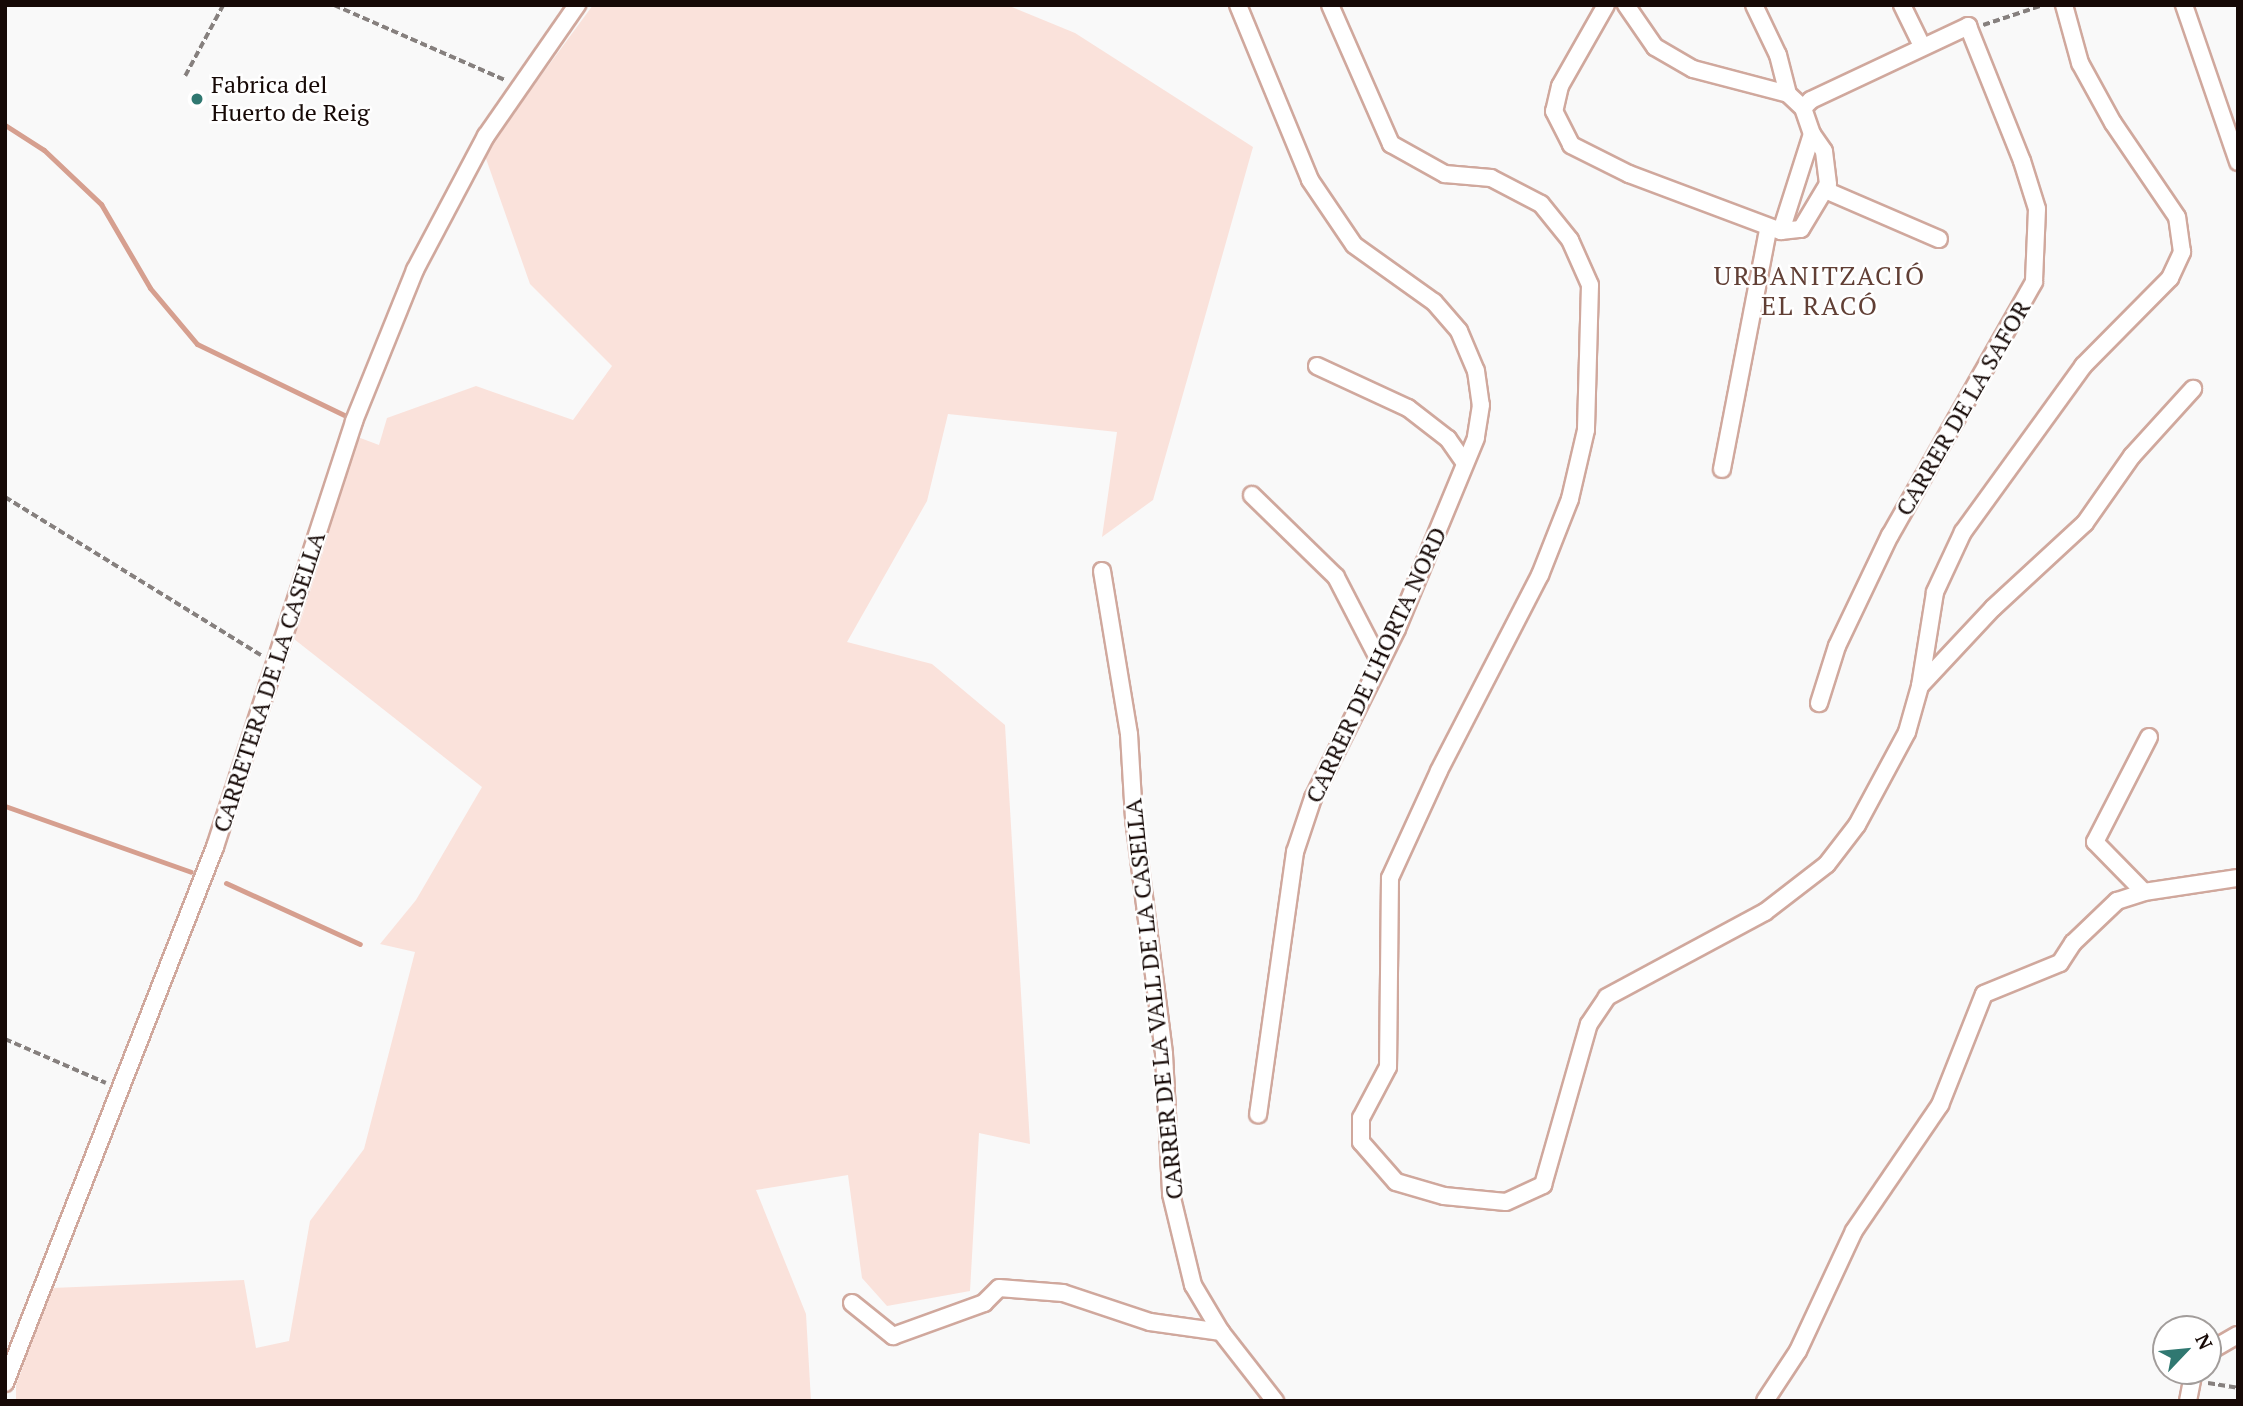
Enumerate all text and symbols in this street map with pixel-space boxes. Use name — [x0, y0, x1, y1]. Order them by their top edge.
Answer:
place label: Fabrica del Huerto de Reig — [211, 71, 370, 127]
marker: Fabrica del Huerto de Reig — [189, 91, 205, 107]
district label: URBANITZACIÓ EL RACÓ — [1715, 260, 1925, 322]
street label: CARRER DE LA SAFOR — [1889, 295, 2037, 521]
street label: CARRER DE L'HORTA NORD — [1299, 522, 1453, 808]
street label: CARRETERA DE LA CASELLA — [207, 528, 331, 836]
street label: CARRER DE LA VALL DE LA CASELLA — [1119, 796, 1189, 1202]
north arrow — [2152, 1315, 2222, 1385]
text: N — [2190, 1329, 2219, 1353]

